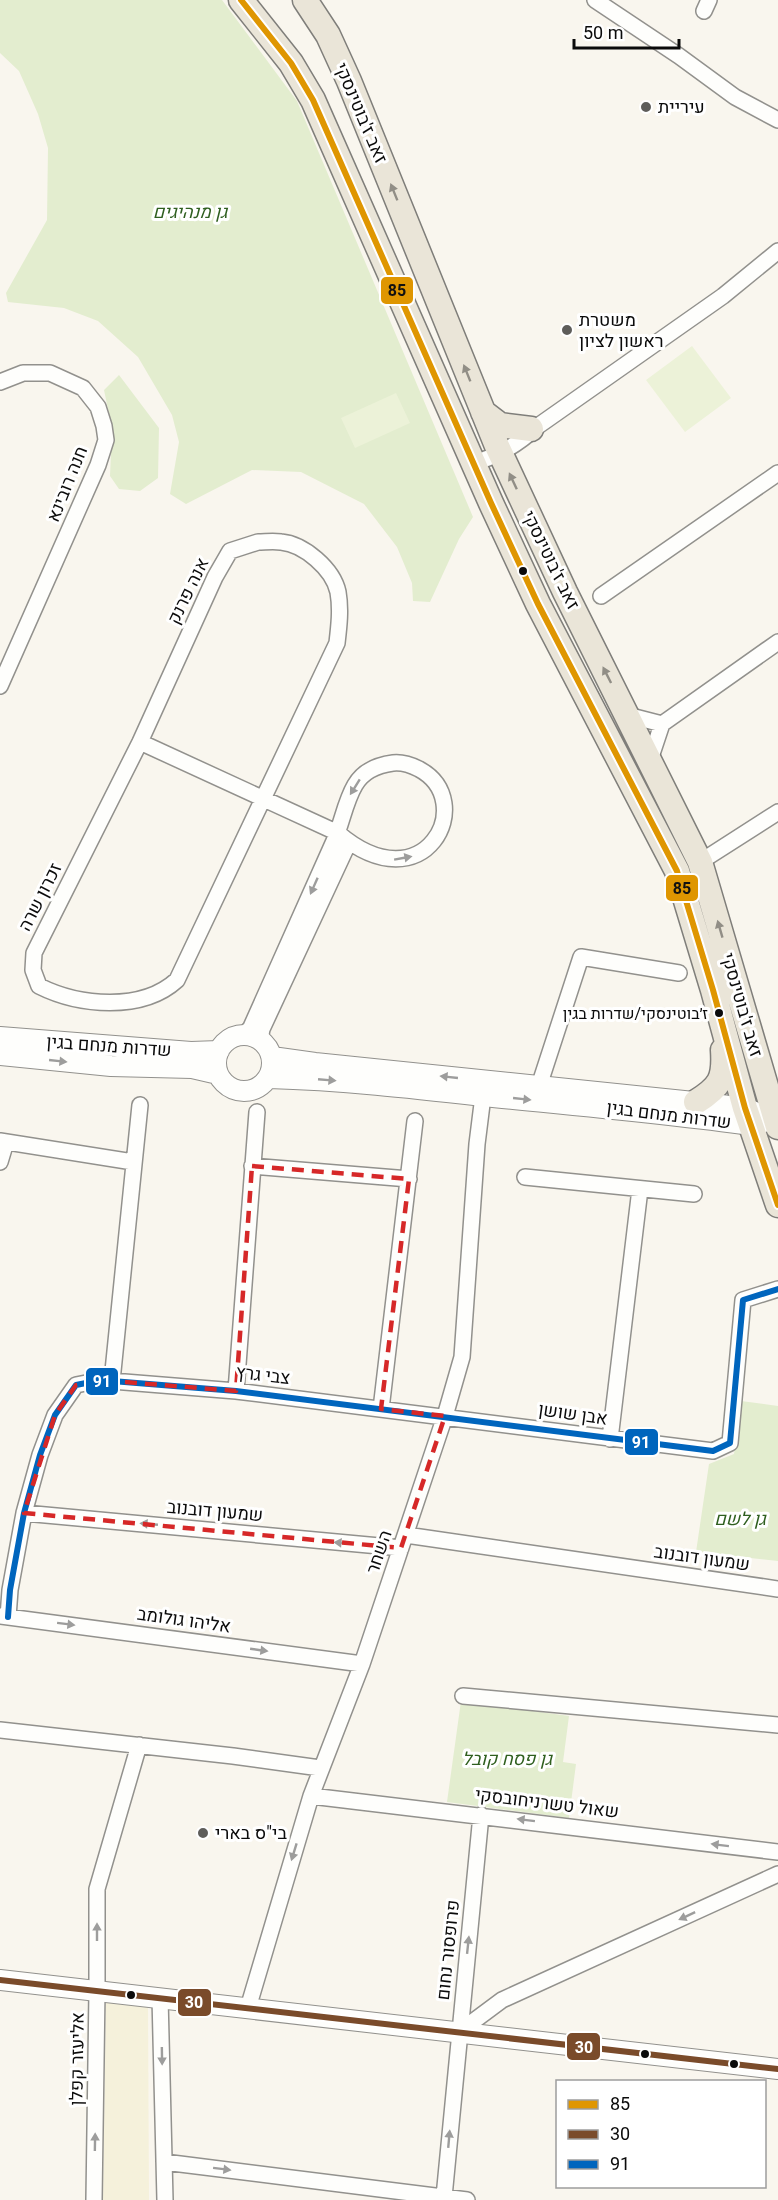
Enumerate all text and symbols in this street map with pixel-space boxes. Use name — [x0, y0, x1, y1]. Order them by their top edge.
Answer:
scale bar — [574, 12, 679, 50]
text: 50 m — [583, 20, 623, 47]
street label: זאב ז'בוטינסקי — [327, 59, 394, 168]
place label: עיריית — [658, 94, 705, 121]
marker: עיריית — [639, 100, 653, 114]
one-way arrow — [389, 183, 399, 201]
park label: גן מנהיגים — [153, 199, 228, 226]
line badge: 85 — [380, 276, 414, 305]
text: 85 — [388, 279, 406, 303]
place label: משטרת ראשון לציון — [579, 307, 664, 355]
marker: משטרת ראשון לציון — [560, 323, 574, 337]
one-way arrow — [462, 364, 471, 382]
street label: חנה רובינא — [40, 442, 95, 526]
one-way arrow — [509, 472, 518, 489]
street label: זאב ז'בוטינסקי — [515, 506, 586, 614]
street label: אנה פרנק — [161, 553, 216, 629]
unlabelled marker — [517, 565, 529, 577]
one-way arrow — [603, 666, 613, 684]
one-way arrow — [350, 779, 361, 795]
one-way arrow — [394, 853, 413, 862]
street label: זכרון שרה — [12, 858, 69, 936]
line badge: 85 — [665, 874, 699, 902]
one-way arrow — [309, 877, 318, 895]
text: 85 — [673, 877, 691, 901]
one-way arrow — [715, 920, 724, 938]
street label: זאב ז'בוטינסקי — [714, 950, 769, 1060]
place label: ז׳בוטינסקי/שדרות בגין — [563, 1002, 708, 1026]
marker: ז׳בוטינסקי/שדרות בגין — [713, 1007, 725, 1019]
street label: שדרות מנחם בגין — [46, 1029, 172, 1064]
one-way arrow — [49, 1056, 68, 1066]
one-way arrow — [439, 1072, 458, 1082]
one-way arrow — [318, 1075, 337, 1085]
one-way arrow — [512, 1094, 531, 1104]
street label: שדרות מנחם בגין — [605, 1094, 733, 1137]
street label: צבי גרץ — [234, 1359, 292, 1392]
line badge: 91 — [85, 1367, 119, 1396]
text: 91 — [93, 1370, 111, 1394]
street label: אבן שושן — [537, 1396, 609, 1433]
line badge: 91 — [624, 1428, 659, 1456]
text: 91 — [632, 1431, 650, 1455]
street label: שמעון דובנוב — [166, 1494, 264, 1529]
park label: גן לשם — [714, 1506, 767, 1533]
one-way arrow — [139, 1519, 158, 1529]
street label: השחר — [359, 1527, 400, 1578]
one-way arrow — [334, 1538, 353, 1548]
street label: שמעון דובנוב — [652, 1538, 752, 1579]
street label: אליהו גולומב — [135, 1601, 233, 1640]
one-way arrow — [56, 1620, 75, 1629]
one-way arrow — [250, 1645, 269, 1655]
park label: גן פסח קובל — [462, 1746, 553, 1773]
street label: שאול טשרניחובסקי — [473, 1781, 620, 1826]
one-way arrow — [517, 1816, 536, 1825]
place label: בי"ס בארי — [215, 1820, 287, 1847]
marker: בי"ס בארי — [196, 1826, 210, 1840]
one-way arrow — [710, 1840, 729, 1849]
one-way arrow — [289, 1843, 298, 1861]
street label: פרופסור נחום — [430, 1898, 467, 2002]
one-way arrow — [678, 1911, 695, 1920]
one-way arrow — [92, 1923, 102, 1942]
one-way arrow — [463, 1935, 473, 1954]
line badge: 30 — [177, 1988, 212, 2017]
unlabelled marker — [125, 1989, 137, 2001]
text: 30 — [185, 1991, 203, 2015]
street label: אליעזר קפלן — [63, 2012, 92, 2106]
line badge: 30 — [566, 2032, 601, 2061]
text: 30 — [575, 2036, 593, 2060]
one-way arrow — [157, 2046, 166, 2065]
unlabelled marker — [639, 2048, 651, 2060]
unlabelled marker — [728, 2058, 740, 2070]
legend — [556, 2080, 766, 2188]
text: 85 — [610, 2091, 630, 2118]
text: 30 — [610, 2121, 630, 2148]
one-way arrow — [444, 2129, 454, 2148]
one-way arrow — [90, 2132, 99, 2151]
text: 91 — [610, 2151, 630, 2178]
one-way arrow — [213, 2165, 232, 2174]

